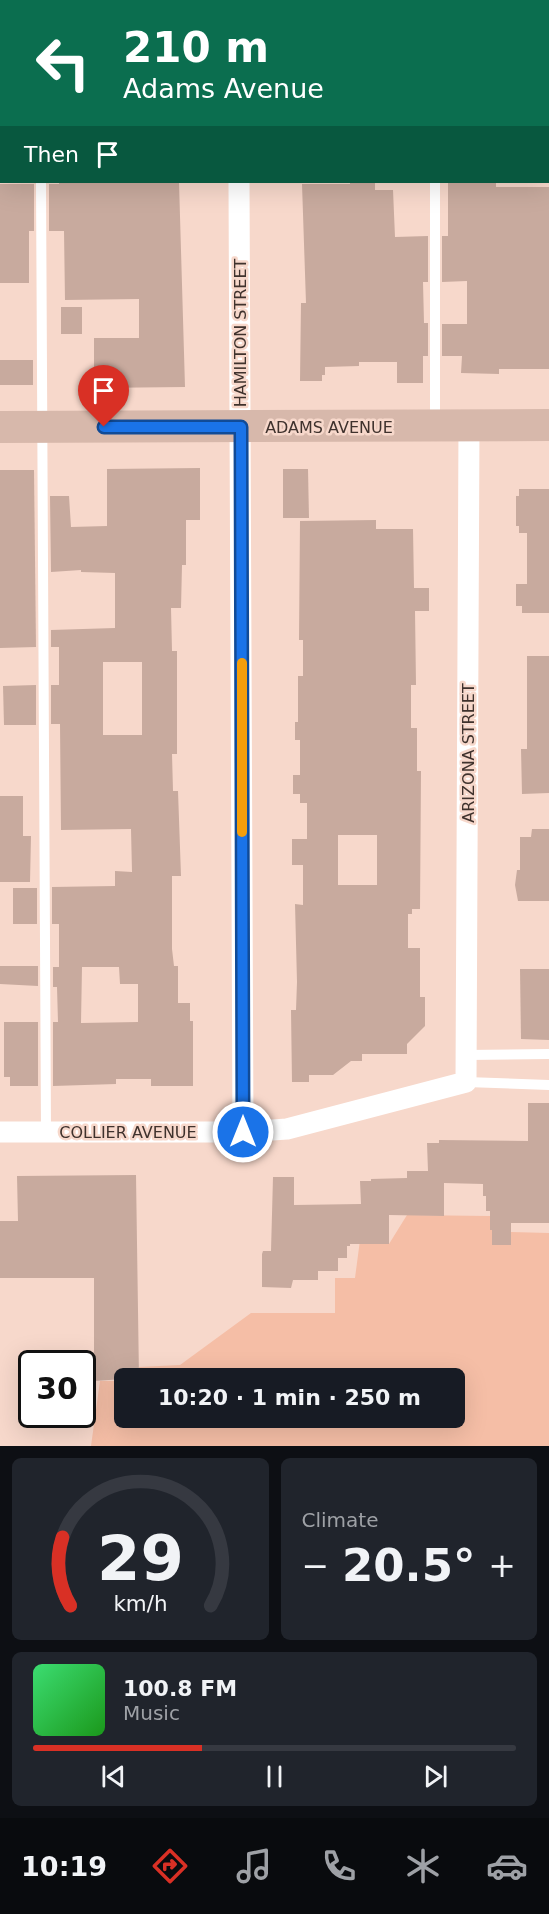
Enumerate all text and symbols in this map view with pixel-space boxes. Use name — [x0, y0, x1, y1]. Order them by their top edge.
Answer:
text: 210 m — [123, 23, 269, 72]
icon: left — [24, 24, 102, 102]
text: Adams Avenue — [123, 73, 324, 104]
icon: arrive — [91, 138, 124, 171]
text: Then — [24, 142, 79, 167]
street label: HAMILTON STREET — [231, 258, 250, 407]
pin — [78, 365, 129, 427]
icon: arrive — [87, 374, 120, 407]
street label: ADAMS AVENUE — [265, 418, 393, 437]
street label: ARIZONA STREET — [459, 683, 478, 823]
position arrow — [211, 1100, 275, 1164]
street label: COLLIER AVENUE — [59, 1123, 197, 1142]
speed limit sign: 30 — [18, 1350, 96, 1428]
text: 10:20 · 1 min · 250 m — [158, 1385, 421, 1410]
text: Climate — [302, 1508, 378, 1532]
text: 29 — [97, 1522, 184, 1595]
text: 20.5° — [342, 1539, 476, 1592]
text: − — [302, 1546, 329, 1585]
text: + — [488, 1546, 516, 1585]
text: km/h — [113, 1591, 167, 1616]
text: 100.8 FM — [123, 1676, 237, 1701]
text: Music — [123, 1701, 180, 1725]
icon: previous — [97, 1760, 130, 1793]
icon: pause — [258, 1760, 291, 1793]
icon: next — [419, 1760, 452, 1793]
icon: directions — [149, 1845, 191, 1887]
icon: music — [233, 1845, 275, 1887]
icon: phone — [318, 1845, 360, 1887]
icon: climate — [402, 1845, 444, 1887]
icon: car — [486, 1845, 528, 1887]
text: 10:19 — [21, 1851, 107, 1882]

